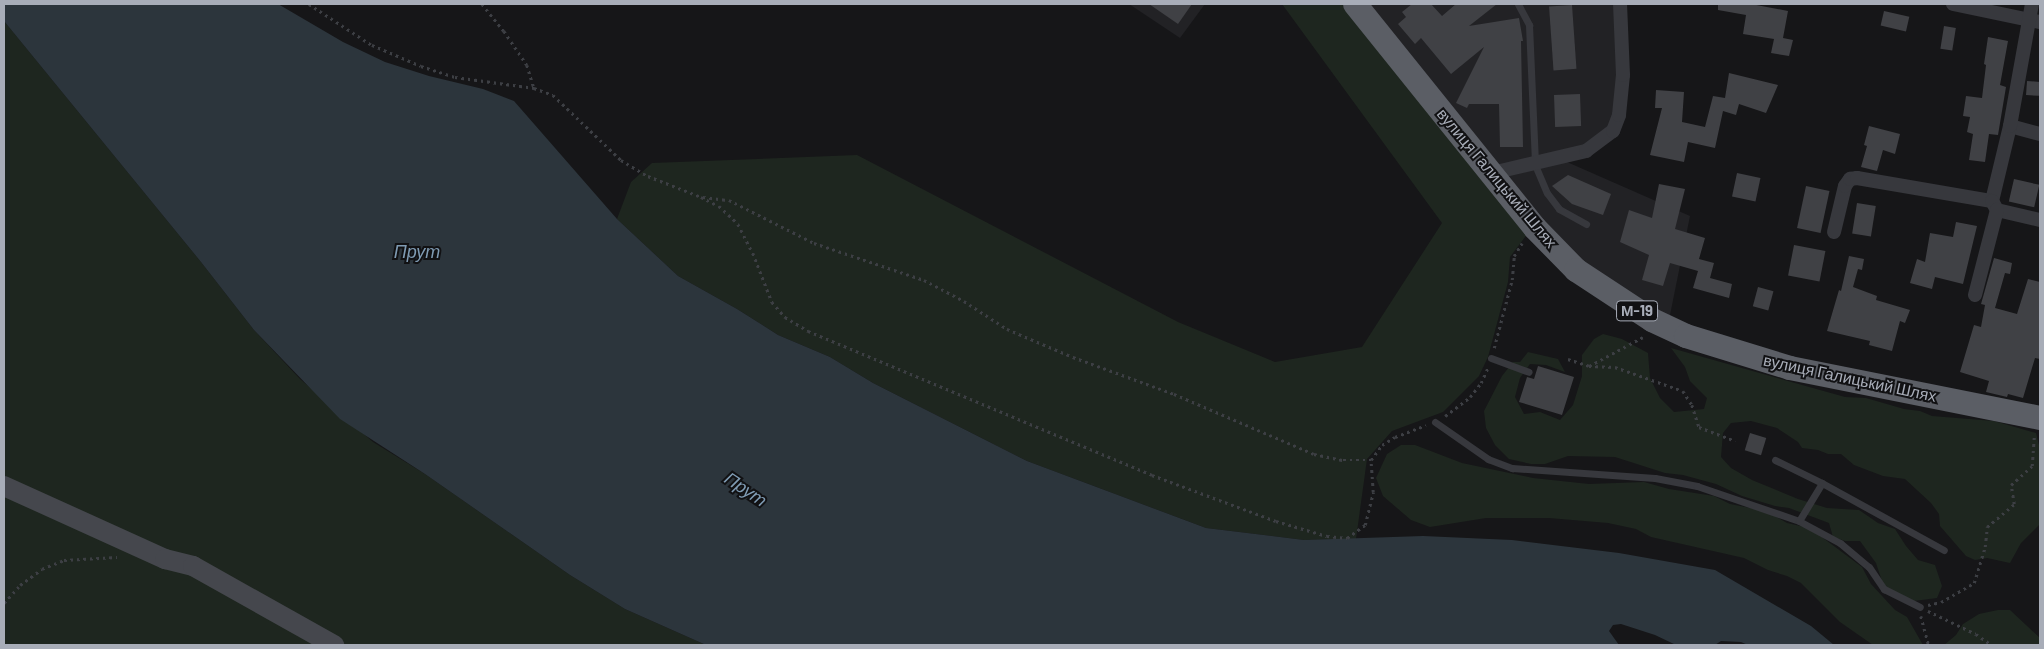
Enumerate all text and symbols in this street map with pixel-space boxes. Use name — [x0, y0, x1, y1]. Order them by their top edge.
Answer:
street label: вулиця Галицький Шлях — [1433, 104, 1561, 252]
water label: Прут — [394, 240, 440, 262]
road number: М-19 — [1616, 298, 1658, 324]
street label: вулиця Галицький Шлях — [1762, 350, 1938, 406]
water label: Прут — [721, 467, 771, 511]

